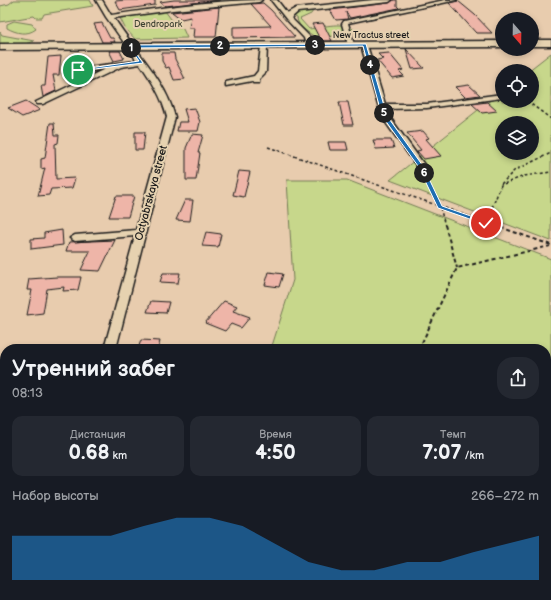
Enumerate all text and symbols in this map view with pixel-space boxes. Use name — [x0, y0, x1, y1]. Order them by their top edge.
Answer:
north arrow — [495, 12, 539, 56]
map controls — [495, 12, 539, 160]
park label: Dendropark — [134, 19, 183, 30]
street label: New Tractus street — [333, 30, 410, 41]
pin: 3 — [305, 35, 325, 55]
pin: 2 — [210, 36, 230, 56]
pin: 1 — [121, 38, 141, 58]
text: 3 — [312, 38, 318, 51]
text: 2 — [217, 39, 223, 52]
text: 1 — [129, 41, 133, 54]
pin — [61, 53, 95, 87]
pin: 4 — [360, 55, 380, 75]
text: 4 — [367, 58, 373, 71]
icon: arrive — [67, 59, 89, 81]
button: locate — [495, 64, 539, 108]
pin: 5 — [374, 103, 394, 123]
text: 5 — [381, 106, 387, 119]
button: layers — [495, 116, 539, 160]
street label: Octyabrskaya street — [132, 143, 170, 242]
pin: 6 — [414, 163, 434, 183]
text: 6 — [421, 166, 427, 179]
pin — [469, 206, 503, 240]
icon: check — [475, 212, 497, 234]
text: Утренний забег — [12, 356, 175, 383]
button: share — [497, 357, 539, 399]
text: 08:13 — [12, 385, 43, 401]
text: Дистанция — [70, 428, 126, 441]
text: Время — [259, 428, 292, 441]
text: Темп — [440, 428, 466, 441]
text: 0.68 — [69, 441, 110, 465]
text: 4:50 — [255, 441, 296, 465]
text: 7:07 — [422, 441, 462, 465]
text: km — [110, 449, 127, 462]
text: /km — [462, 449, 484, 462]
text: Набор высоты — [12, 488, 99, 504]
text: 266–272 m — [471, 488, 539, 504]

